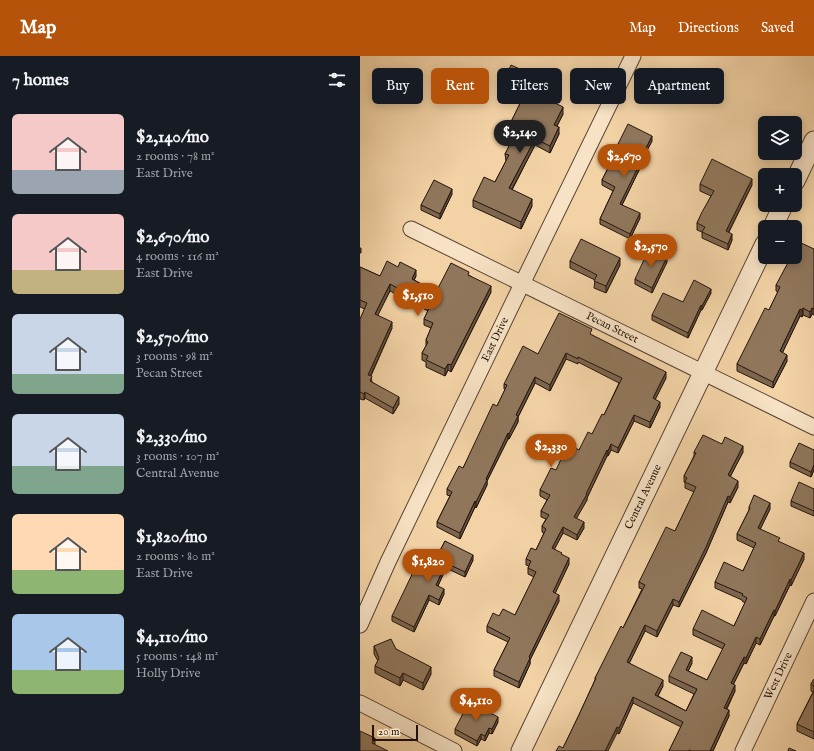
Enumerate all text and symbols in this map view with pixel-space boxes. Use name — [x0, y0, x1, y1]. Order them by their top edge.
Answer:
text: Map — [20, 16, 56, 40]
text: Map — [629, 19, 656, 37]
text: Directions — [678, 19, 739, 37]
text: Saved — [761, 19, 794, 37]
chip: Buy — [372, 68, 423, 104]
chip: Rent — [431, 68, 489, 104]
chip: Filters — [497, 68, 562, 104]
chip: New — [570, 68, 626, 104]
chip: Apartment — [634, 68, 724, 104]
icon: filters — [326, 69, 348, 91]
text: 7 homes — [12, 70, 69, 91]
map controls — [758, 116, 802, 264]
button: layers — [758, 116, 802, 160]
pin: $2,140 — [487, 120, 553, 154]
text: $2,140 — [503, 124, 537, 141]
text: $2,140/mo — [136, 127, 209, 148]
icon: home — [44, 130, 92, 178]
pin: $2,670 — [591, 144, 657, 178]
text: 2 rooms · 78 m² — [136, 148, 215, 165]
text: $2,670 — [607, 148, 641, 165]
text: East Drive — [136, 165, 193, 182]
button: + — [758, 168, 802, 212]
button: − — [758, 220, 802, 264]
text: $2,670/mo — [136, 227, 209, 248]
icon: home — [44, 230, 92, 278]
pin: $2,570 — [618, 234, 684, 268]
text: $2,570 — [634, 238, 668, 255]
text: 4 rooms · 116 m² — [136, 248, 219, 265]
text: East Drive — [136, 265, 193, 282]
pin: $1,510 — [385, 283, 451, 317]
text: $1,510 — [402, 287, 434, 304]
street label: Pecan Street — [584, 309, 641, 347]
street label: East Drive — [479, 315, 512, 364]
text: $2,570/mo — [136, 327, 208, 348]
icon: home — [44, 330, 92, 378]
text: 3 rooms · 98 m² — [136, 348, 213, 365]
text: Pecan Street — [136, 365, 203, 382]
text: $2,330/mo — [136, 427, 207, 448]
icon: home — [44, 430, 92, 478]
pin: $2,330 — [518, 434, 584, 468]
text: $2,330 — [535, 438, 567, 455]
text: 3 rooms · 107 m² — [136, 448, 219, 465]
street label: Central Avenue — [622, 462, 665, 532]
text: Central Avenue — [136, 465, 219, 482]
text: $1,820/mo — [136, 527, 207, 548]
icon: home — [44, 530, 92, 578]
text: 2 rooms · 80 m² — [136, 548, 215, 565]
pin: $1,820 — [395, 549, 461, 583]
text: $1,820 — [411, 553, 445, 570]
text: East Drive — [136, 565, 193, 582]
text: $4,110/mo — [136, 627, 208, 648]
icon: home — [44, 630, 92, 678]
text: 5 rooms · 148 m² — [136, 648, 218, 665]
street label: West Drive — [761, 650, 796, 702]
text: Holly Drive — [136, 665, 200, 682]
pin: $4,110 — [443, 688, 509, 722]
text: $4,110 — [459, 692, 493, 709]
scale bar — [372, 723, 418, 742]
text: 20 m — [378, 725, 399, 739]

